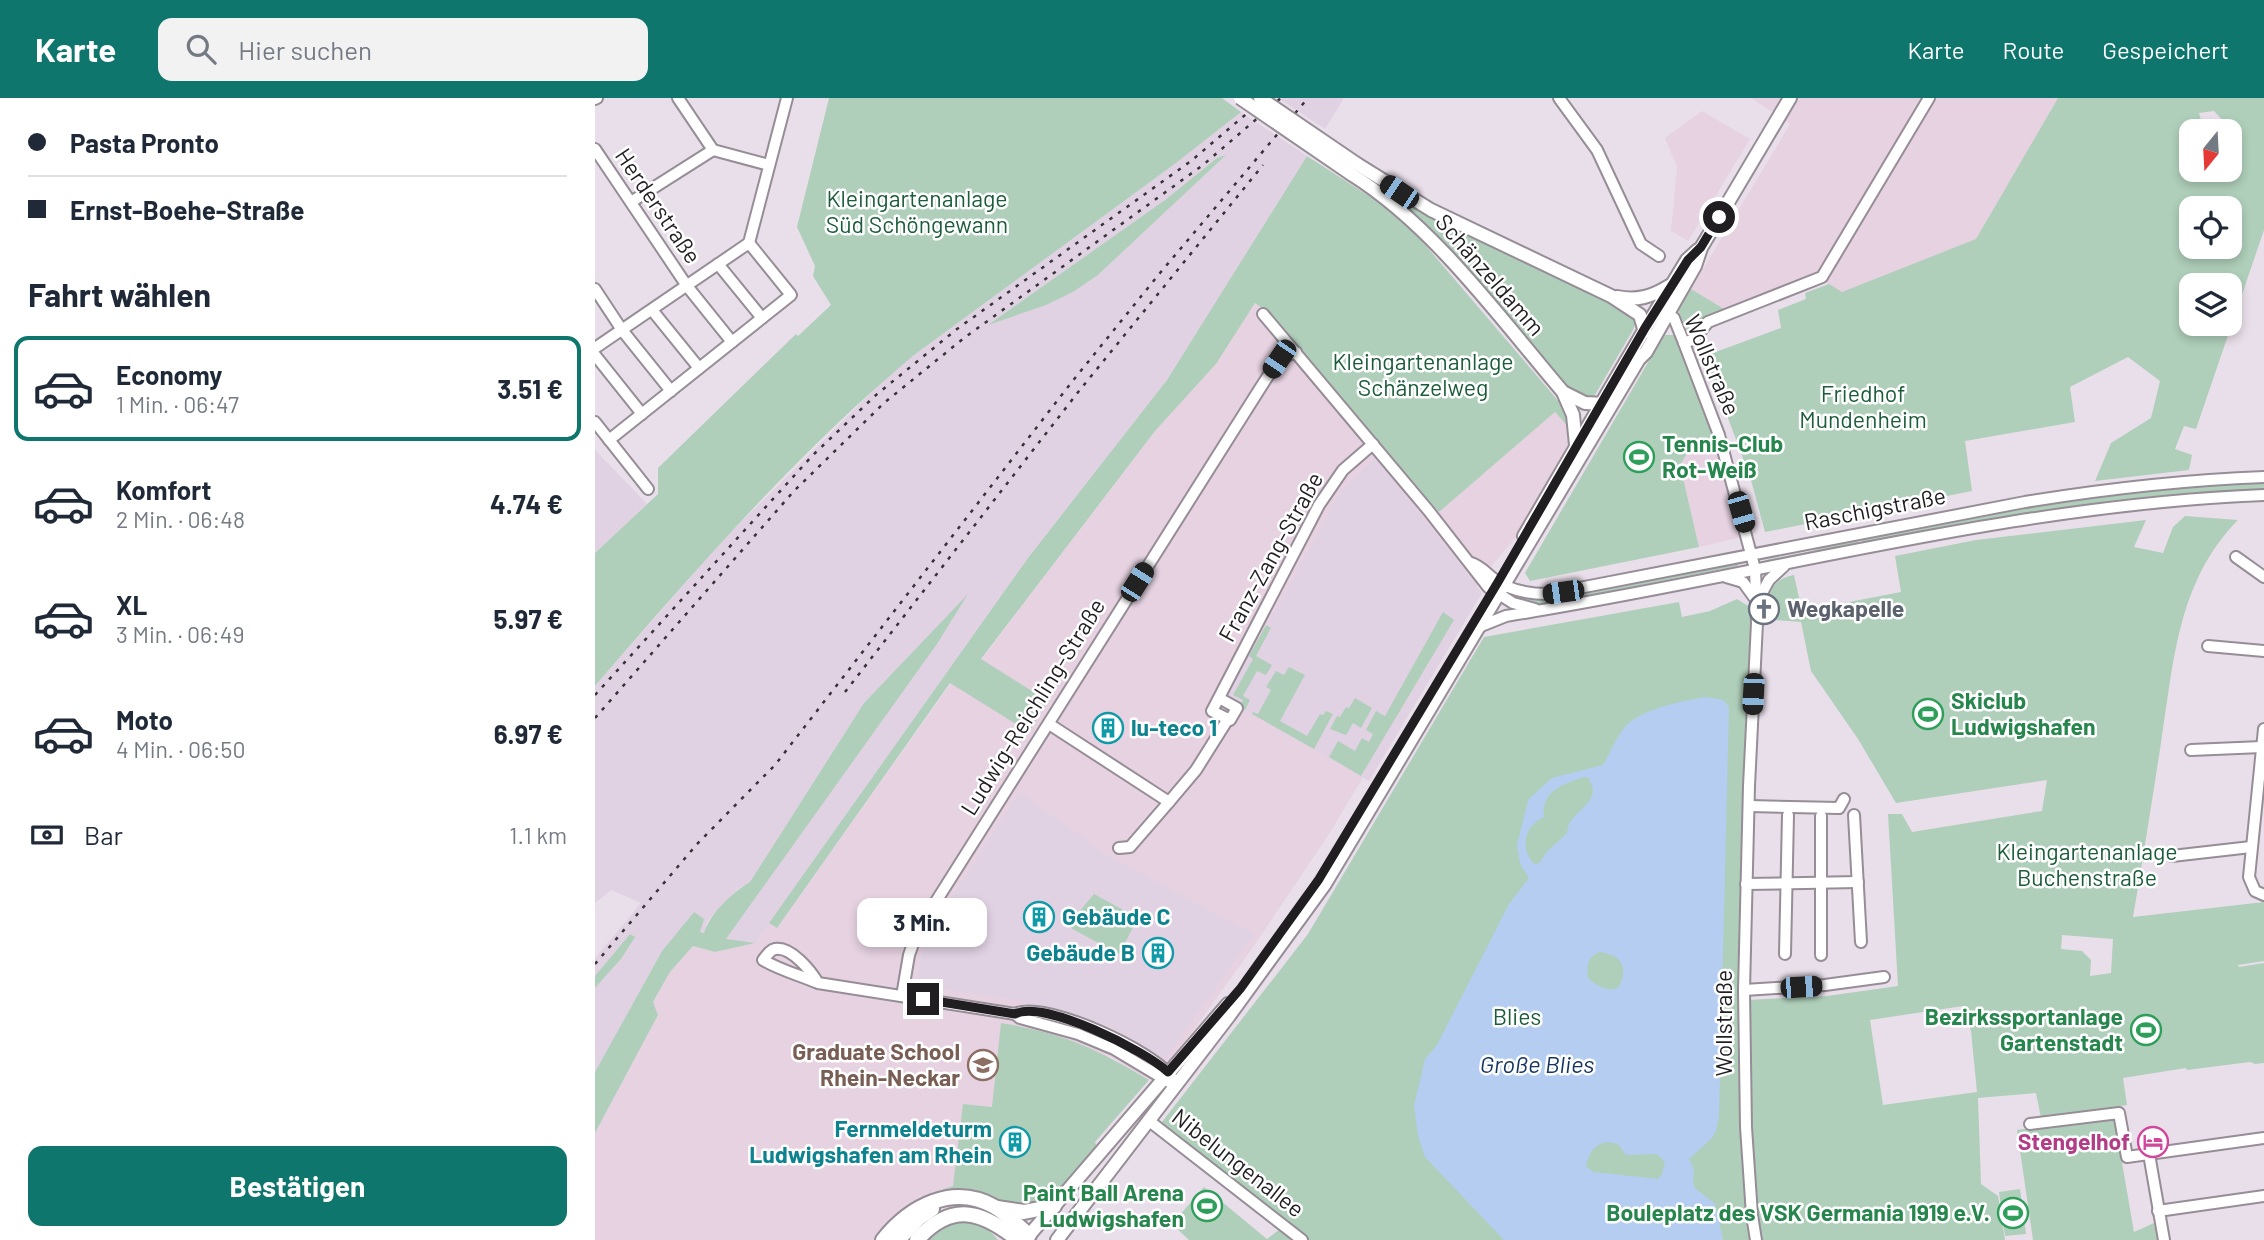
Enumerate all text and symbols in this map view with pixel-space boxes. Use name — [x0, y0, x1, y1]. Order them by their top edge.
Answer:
search box — [158, 18, 648, 81]
text: Karte — [35, 29, 116, 69]
icon: search — [182, 30, 220, 68]
text: Hier suchen — [238, 34, 372, 65]
text: Karte — [1907, 35, 1965, 64]
text: Route — [2003, 35, 2064, 64]
text: Gespeichert — [2102, 35, 2229, 64]
north arrow — [2179, 119, 2242, 182]
map controls — [2179, 119, 2242, 336]
text: Pasta Pronto — [70, 127, 219, 158]
street label: Herderstraße — [610, 142, 708, 269]
car — [1376, 172, 1423, 212]
park label: Kleingartenanlage Süd Schöngewann — [826, 184, 1008, 238]
text: Ernst-Boehe-Straße — [70, 194, 305, 225]
button: locate — [2179, 196, 2242, 259]
route start — [1703, 201, 1735, 233]
street label: Schänzeldamm — [1430, 208, 1551, 341]
button: layers — [2179, 273, 2242, 336]
text: Fahrt wählen — [28, 275, 211, 313]
street label: Wollstraße — [1679, 310, 1747, 419]
car — [1259, 336, 1300, 382]
park label: Kleingartenanlage Schänzelweg — [1332, 347, 1514, 401]
icon: car — [32, 357, 95, 420]
text: Economy — [116, 359, 222, 390]
text: 3.51 € — [497, 373, 563, 404]
park label: Friedhof Mundenheim — [1799, 379, 1927, 433]
text: 1 Min. · 06:47 — [116, 390, 239, 418]
place label: Tennis-Club Rot-Weiß — [1662, 429, 1783, 483]
sports icon: Tennis-Club Rot-Weiß — [1622, 440, 1656, 474]
street label: Franz-Zang-Straße — [1212, 467, 1328, 646]
icon: car — [32, 472, 95, 535]
text: Komfort — [116, 474, 211, 505]
street label: Raschigstraße — [1802, 481, 1948, 535]
text: 4.74 € — [490, 488, 563, 519]
car — [1726, 489, 1757, 535]
text: 2 Min. · 06:48 — [116, 505, 245, 533]
car — [1117, 559, 1158, 605]
car — [1541, 579, 1586, 605]
icon: car — [32, 587, 95, 650]
text: XL — [116, 589, 147, 620]
church icon: Wegkapelle — [1747, 592, 1781, 626]
street label: Ludwig-Reichling-Straße — [954, 593, 1110, 820]
place label: Wegkapelle — [1787, 594, 1904, 622]
text: 5.97 € — [494, 603, 563, 634]
text: 3 Min. · 06:49 — [116, 620, 244, 648]
car — [1742, 672, 1765, 716]
place label: Skiclub Ludwigshafen — [1951, 686, 2096, 740]
sports icon: Skiclub Ludwigshafen — [1911, 697, 1945, 731]
icon: car — [32, 702, 95, 765]
text: Moto — [116, 704, 173, 735]
building icon: lu-teco 1 — [1091, 711, 1125, 745]
place label: lu-teco 1 — [1131, 713, 1217, 741]
text: 6.97 € — [494, 718, 563, 749]
text: 4 Min. · 06:50 — [116, 735, 245, 763]
icon: cash — [28, 816, 66, 854]
text: Bar — [84, 819, 123, 850]
text: 1.1 km — [509, 821, 567, 849]
park label: Kleingartenanlage Buchenstraße — [1996, 837, 2178, 891]
callout: 3 Min. — [858, 898, 988, 946]
building icon: Gebäude C — [1022, 900, 1056, 934]
place label: Gebäude C — [1062, 902, 1170, 930]
text: 3 Min. — [893, 908, 951, 936]
building icon: Gebäude B — [1141, 936, 1175, 970]
place label: Gebäude B — [1026, 938, 1135, 966]
street label: Wollstraße — [1709, 970, 1737, 1076]
car — [1780, 975, 1823, 999]
route end — [907, 983, 939, 1015]
park label: Blies — [1493, 1002, 1541, 1030]
place label: Bezirkssportanlage Gartenstadt — [1925, 1002, 2123, 1056]
sports icon: Bezirkssportanlage Gartenstadt — [2129, 1013, 2163, 1047]
place label: Graduate School Rhein-Neckar — [792, 1037, 960, 1091]
school or university icon: Graduate School Rhein-Neckar — [966, 1048, 1000, 1082]
water label: Große Blies — [1480, 1049, 1594, 1078]
street label: Nibelungenallee — [1167, 1102, 1310, 1222]
place label: Fernmeldeturm Ludwigshafen am Rhein — [749, 1114, 992, 1168]
building icon: Fernmeldeturm Ludwigshafen am Rhein — [998, 1125, 1032, 1159]
hotel icon: Stengelhof — [2136, 1125, 2170, 1159]
place label: Stengelhof — [2018, 1127, 2130, 1155]
button: Bestätigen — [28, 1146, 567, 1226]
place label: Paint Ball Arena Ludwigshafen — [1023, 1178, 1184, 1232]
sports icon: Paint Ball Arena Ludwigshafen — [1190, 1189, 1224, 1223]
sports icon: Bouleplatz des VSK Germania 1919 e.V. — [1996, 1196, 2030, 1230]
place label: Bouleplatz des VSK Germania 1919 e.V. — [1606, 1198, 1990, 1226]

